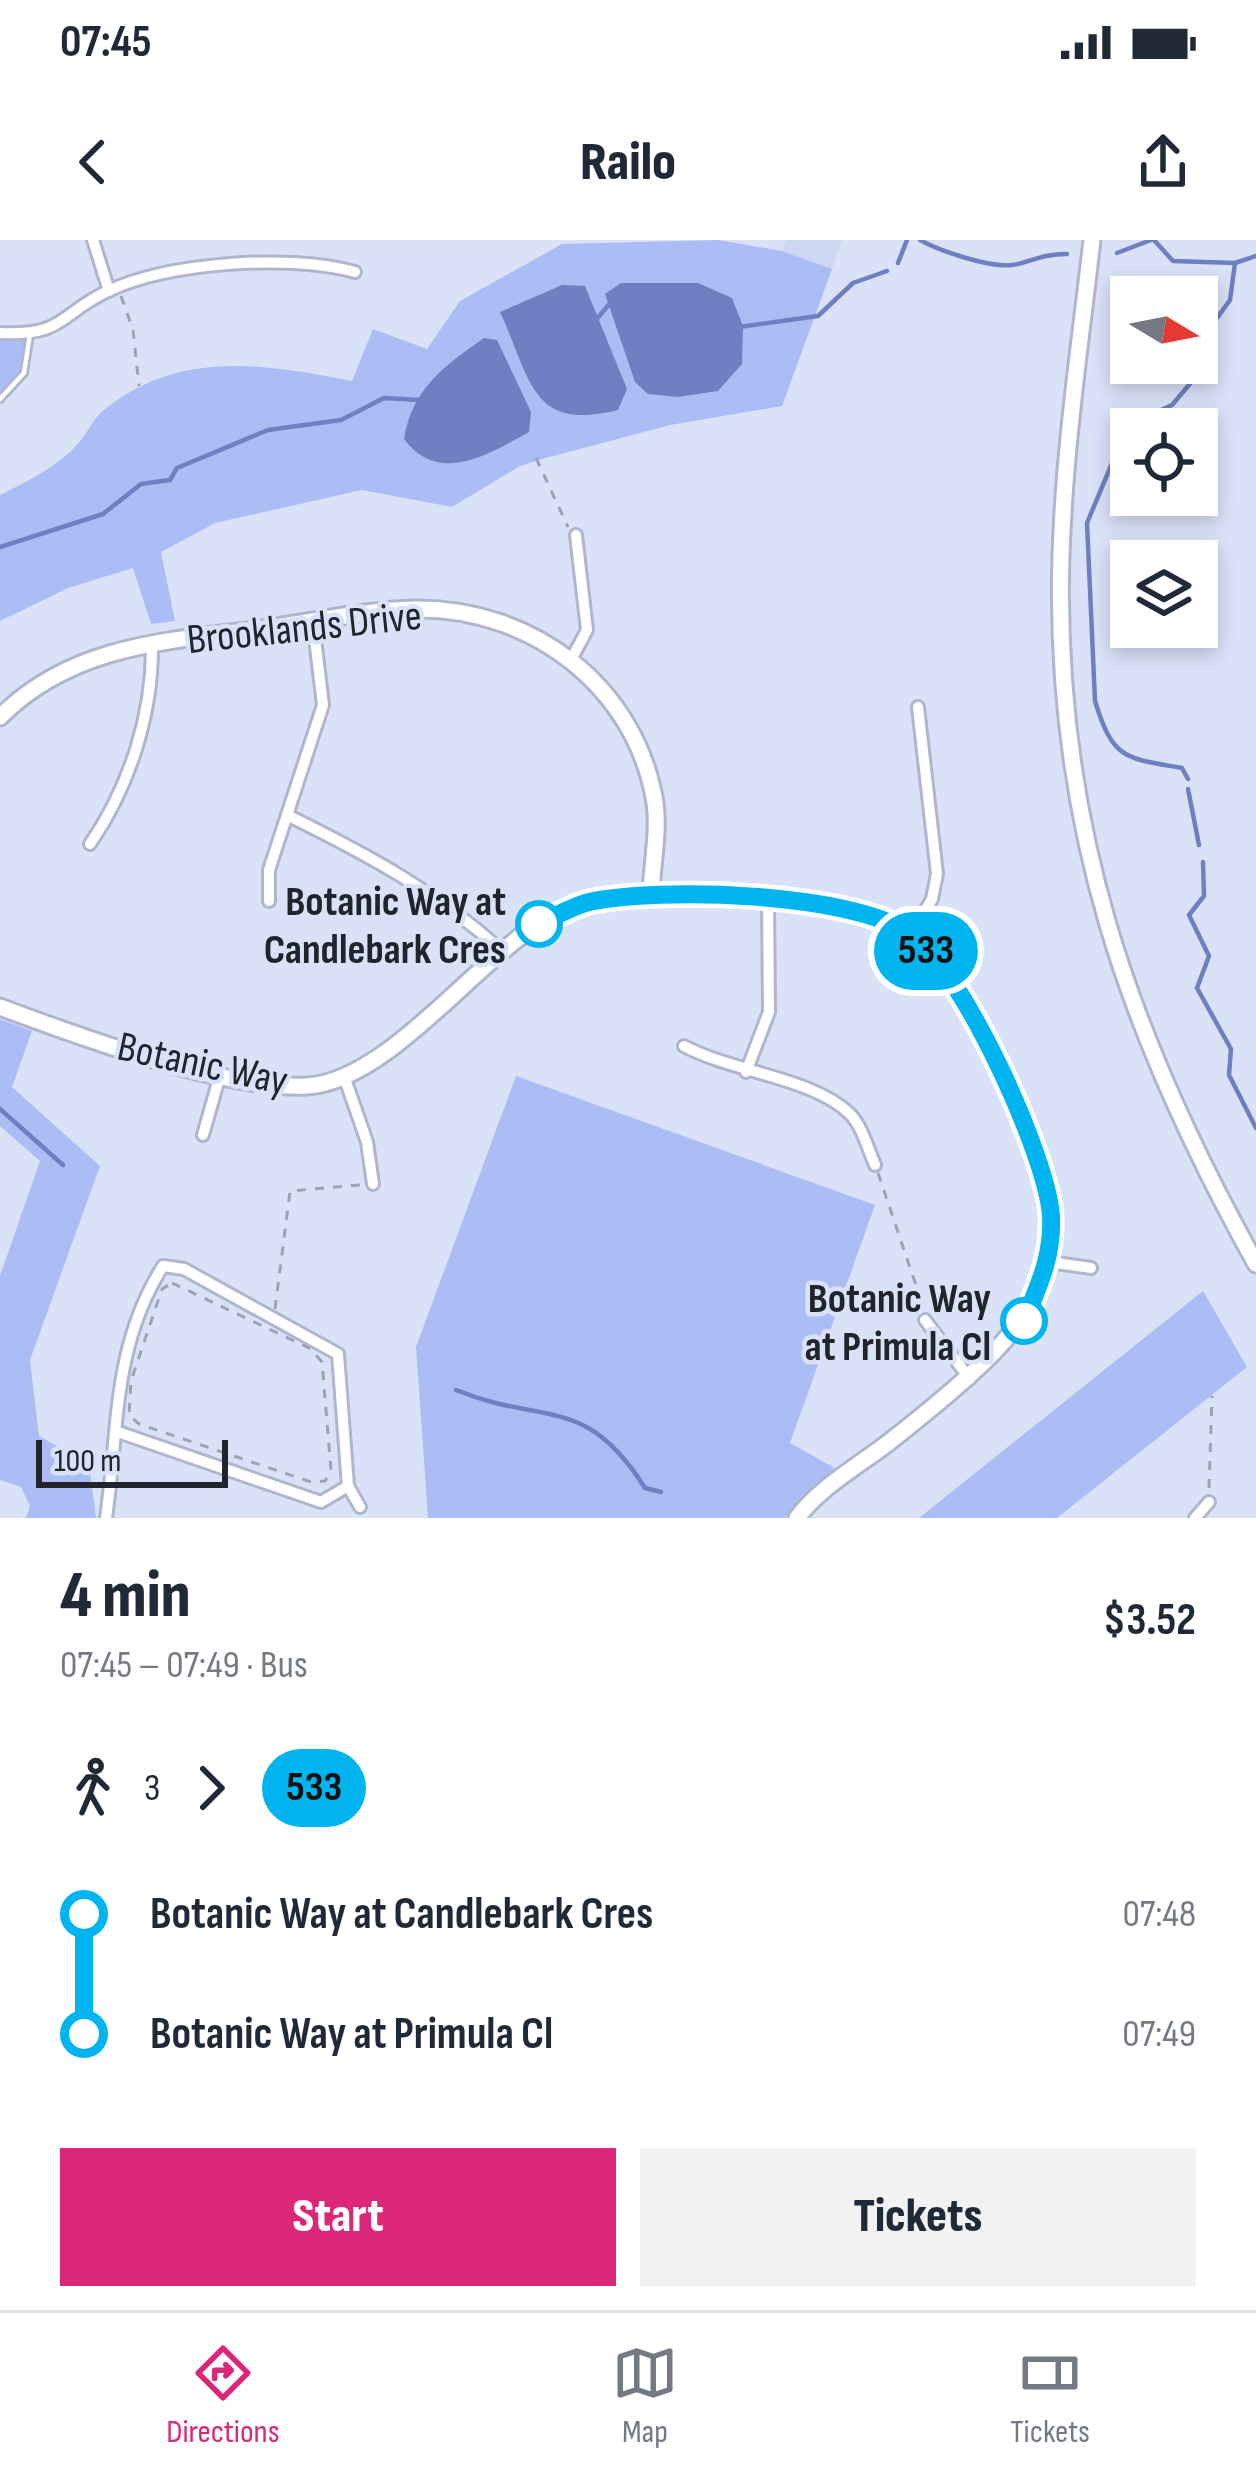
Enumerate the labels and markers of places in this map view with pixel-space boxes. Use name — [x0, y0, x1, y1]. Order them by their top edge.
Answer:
place label: Botanic Way at Candlebark Cres — [264, 877, 506, 976]
marker: Botanic Way at Candlebark Cres — [517, 902, 561, 946]
place label: Botanic Way at Primula Cl — [805, 1274, 991, 1373]
marker: Botanic Way at Primula Cl — [1002, 1299, 1046, 1343]

